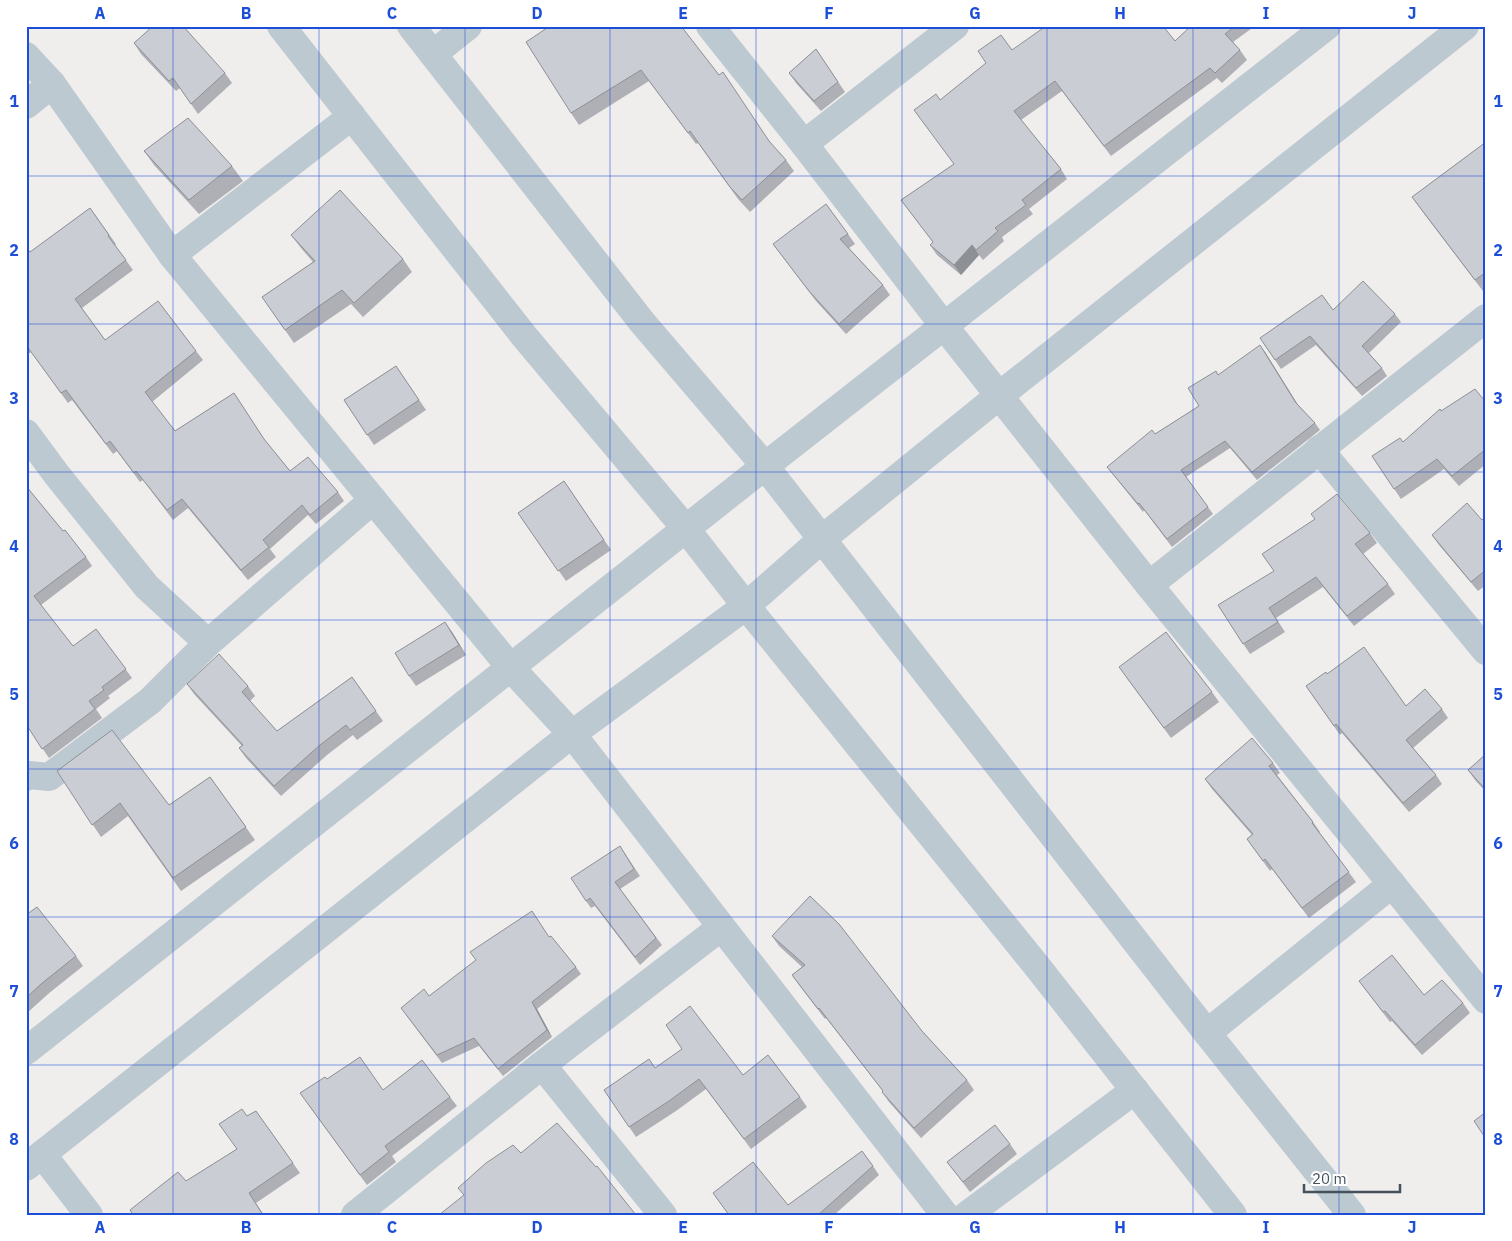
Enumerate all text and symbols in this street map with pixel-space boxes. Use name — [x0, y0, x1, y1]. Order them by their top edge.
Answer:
text: A — [95, 3, 106, 23]
text: B — [241, 3, 252, 23]
text: C — [387, 3, 397, 23]
text: D — [531, 3, 543, 23]
text: E — [678, 3, 688, 23]
text: F — [824, 3, 834, 23]
text: G — [969, 3, 981, 23]
text: H — [1114, 3, 1126, 23]
text: I — [1263, 3, 1270, 23]
text: J — [1408, 3, 1416, 23]
text: 1 — [9, 91, 19, 111]
text: 1 — [1493, 91, 1503, 111]
text: 2 — [9, 240, 19, 260]
text: 2 — [1493, 240, 1503, 260]
text: 3 — [9, 388, 19, 408]
text: 3 — [1493, 388, 1503, 408]
text: 4 — [9, 536, 19, 556]
text: 4 — [1493, 536, 1503, 556]
text: 5 — [9, 684, 19, 704]
text: 5 — [1493, 684, 1503, 704]
text: 6 — [9, 833, 19, 853]
text: 6 — [1493, 833, 1503, 853]
text: 7 — [9, 981, 19, 1001]
text: 7 — [1493, 981, 1503, 1001]
text: 8 — [9, 1129, 19, 1149]
text: 8 — [1493, 1129, 1503, 1149]
scale bar — [1304, 1161, 1401, 1193]
text: 20 m — [1312, 1169, 1347, 1188]
text: A — [95, 1217, 106, 1237]
text: B — [241, 1217, 252, 1237]
text: C — [387, 1217, 397, 1237]
text: D — [531, 1217, 543, 1237]
text: E — [678, 1217, 688, 1237]
text: F — [824, 1217, 834, 1237]
text: G — [969, 1217, 981, 1237]
text: H — [1114, 1217, 1126, 1237]
text: I — [1263, 1217, 1270, 1237]
text: J — [1408, 1217, 1416, 1237]

